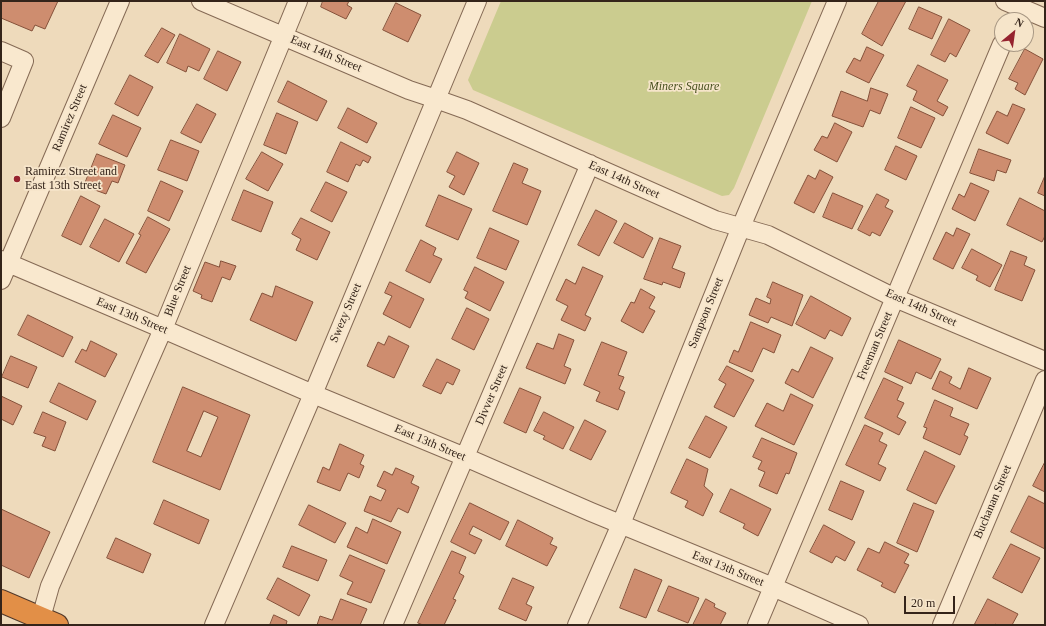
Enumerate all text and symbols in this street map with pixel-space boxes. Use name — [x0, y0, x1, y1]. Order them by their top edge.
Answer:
north arrow — [994, 12, 1034, 52]
text: N — [1013, 15, 1026, 30]
street label: East 14th Street — [288, 33, 364, 75]
park label: Miners Square — [649, 80, 719, 94]
street label: Ramirez Street — [49, 82, 91, 154]
street label: East 14th Street — [586, 158, 662, 202]
place label: Ramirez Street and East 13th Street — [25, 165, 117, 193]
marker: Ramirez Street and East 13th Street — [12, 174, 22, 184]
street label: Blue Street — [161, 263, 195, 319]
street label: Sampson Street — [685, 276, 727, 350]
street label: Swezy Street — [327, 281, 365, 345]
street label: East 14th Street — [883, 286, 959, 330]
street label: East 13th Street — [94, 295, 170, 337]
street label: Freeman Street — [854, 310, 896, 382]
street label: Divver Street — [473, 363, 511, 427]
street label: East 13th Street — [392, 422, 468, 464]
street label: Buchanan Street — [971, 463, 1015, 541]
street label: East 13th Street — [690, 548, 766, 590]
scale bar — [906, 588, 957, 614]
text: 20 m — [911, 596, 935, 610]

